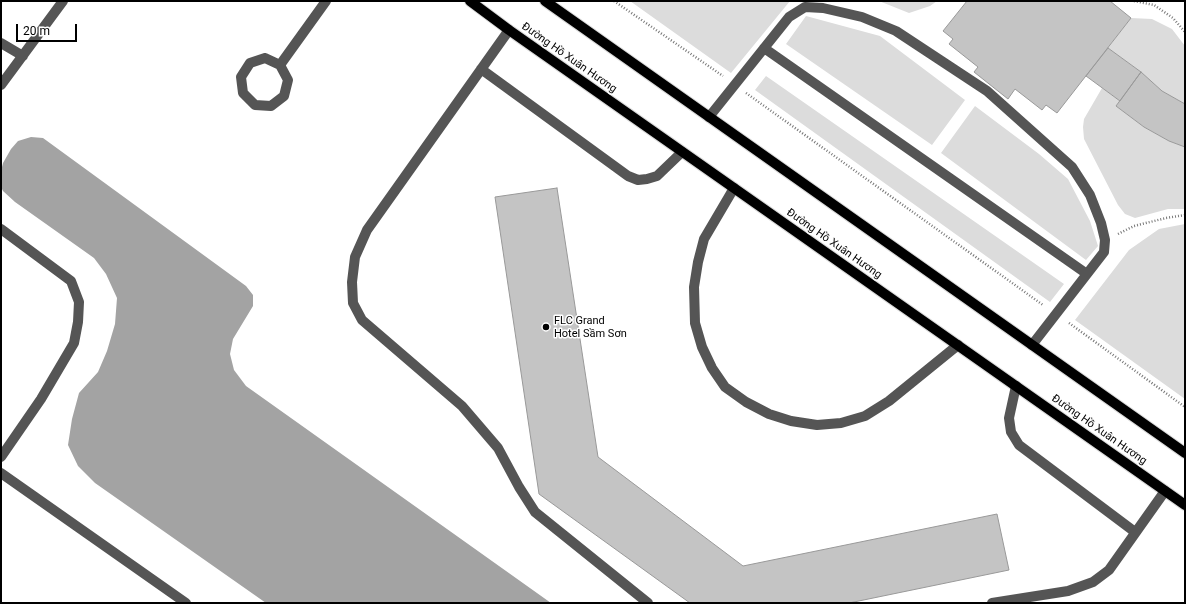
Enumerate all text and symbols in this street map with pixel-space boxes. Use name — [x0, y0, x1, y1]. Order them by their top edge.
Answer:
scale bar — [18, 16, 79, 42]
street label: Đường Hồ Xuân Hương — [519, 20, 619, 96]
text: 20 m — [23, 24, 50, 38]
street label: Đường Hồ Xuân Hương — [784, 206, 884, 282]
place label: FLC Grand Hotel Sầm Sơn — [554, 314, 627, 340]
marker: FLC Grand Hotel Sầm Sơn — [541, 322, 551, 332]
street label: Đường Hồ Xuân Hương — [1049, 392, 1149, 468]

